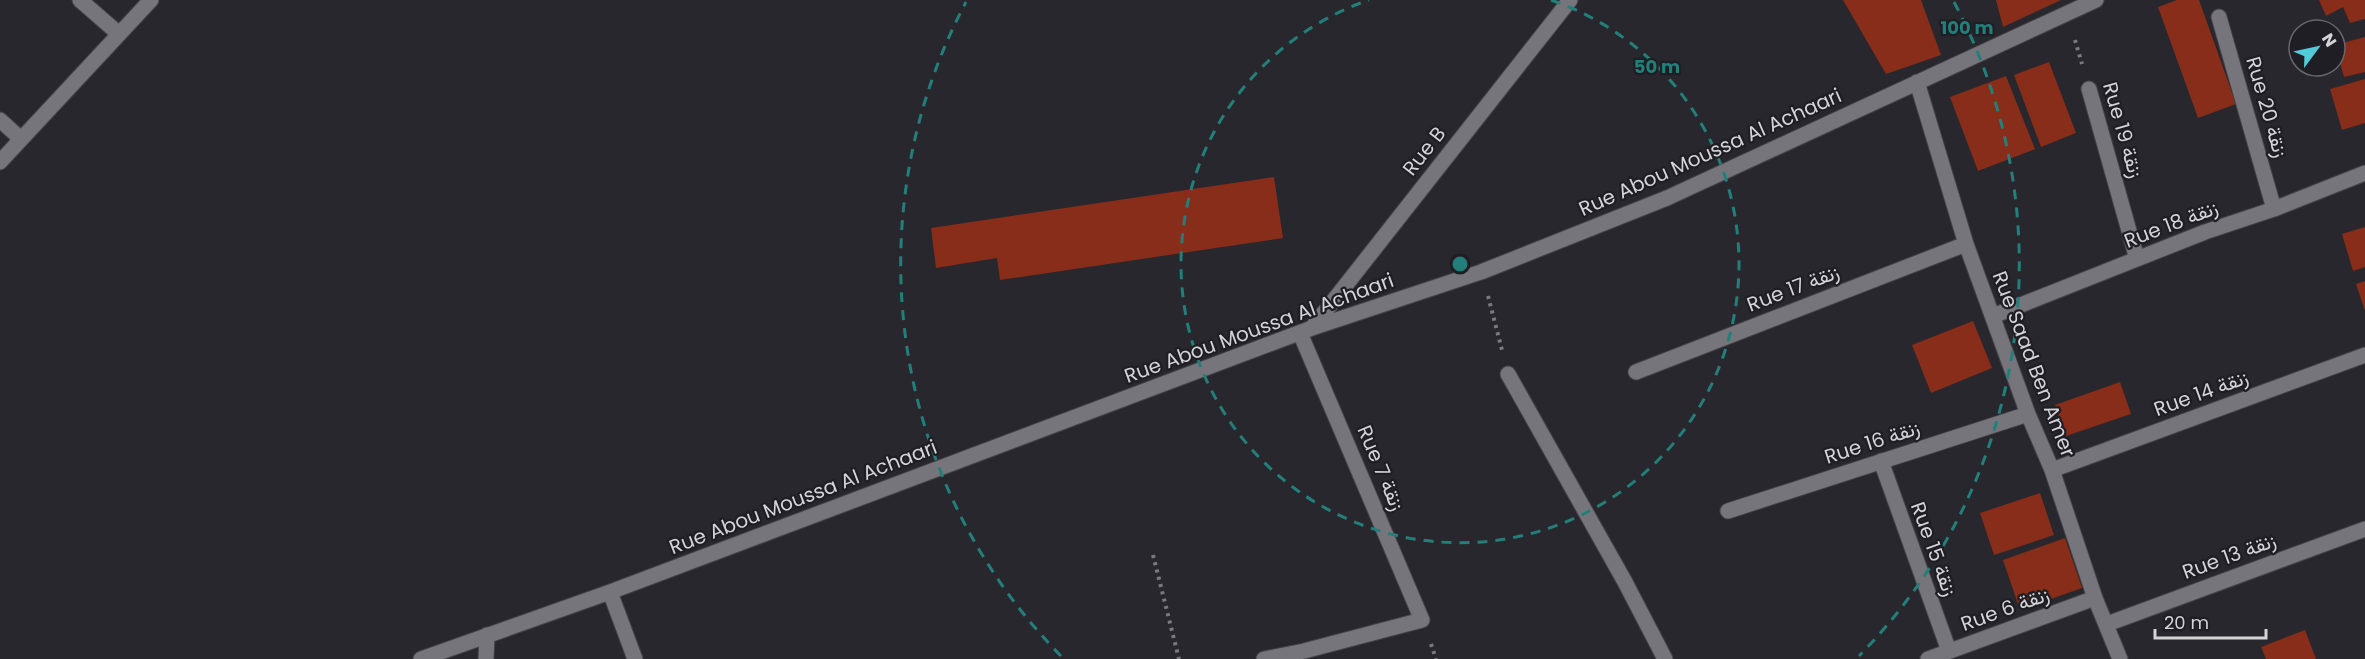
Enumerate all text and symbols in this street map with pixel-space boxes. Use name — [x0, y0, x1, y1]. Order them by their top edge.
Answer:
text: 100 m — [1940, 15, 1994, 40]
north arrow — [2287, 18, 2347, 78]
text: N — [2316, 29, 2342, 51]
street label: Rue 20 زنقة — [2239, 53, 2295, 161]
text: 50 m — [1634, 54, 1680, 79]
street label: Rue 19 زنقة — [2096, 79, 2150, 181]
street label: Rue Abou Moussa Al Achaari — [1574, 81, 1846, 223]
street label: Rue B — [1396, 121, 1452, 181]
street label: Rue 18 زنقة — [2120, 193, 2222, 255]
centre of rings — [1450, 254, 1470, 274]
street label: Rue 17 زنقة — [1743, 258, 1843, 318]
street label: Rue Abou Moussa Al Achaari — [1120, 266, 1398, 390]
street label: Rue Saad Ben Amer — [1986, 267, 2082, 461]
street label: Rue 14 زنقة — [2150, 363, 2252, 423]
street label: Rue 16 زنقة — [1821, 413, 1923, 471]
street label: Rue 7 زنقة — [1350, 421, 1412, 515]
street label: Rue Abou Moussa Al Achaari — [665, 433, 941, 561]
street label: Rue 15 زنقة — [1904, 498, 1964, 600]
street label: Rue 13 زنقة — [2178, 526, 2280, 586]
street label: Rue 6 زنقة — [1957, 580, 2053, 638]
scale bar — [2155, 602, 2266, 640]
text: 20 m — [2164, 610, 2209, 635]

